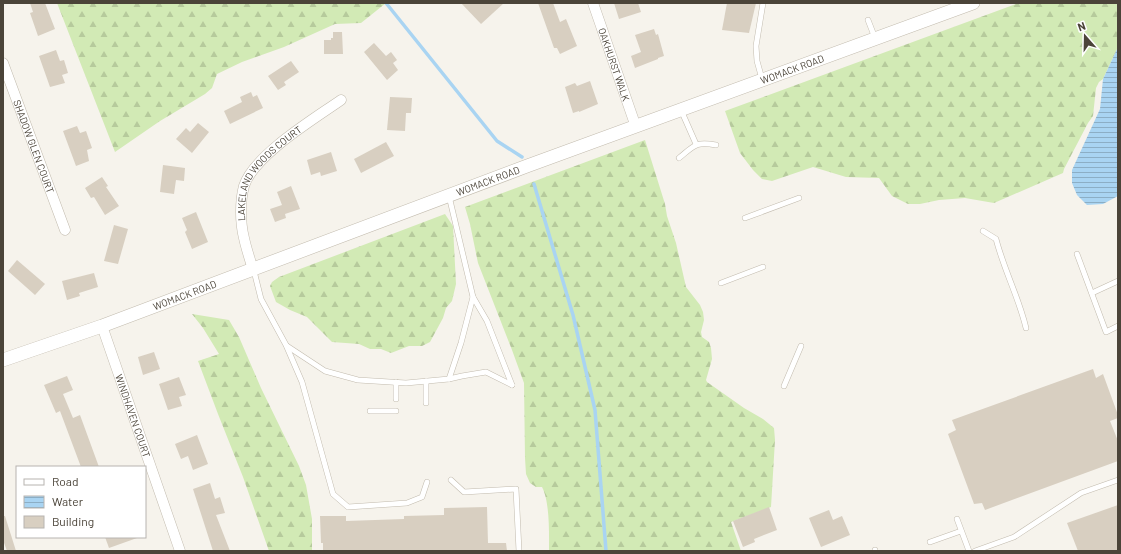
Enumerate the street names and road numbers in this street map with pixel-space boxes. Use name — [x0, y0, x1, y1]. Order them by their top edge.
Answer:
street label: OAKHURST WALK — [596, 26, 633, 103]
street label: WOMACK ROAD — [759, 52, 825, 86]
street label: SHADOW GLEN COURT — [11, 98, 57, 195]
street label: LAKELAND WOODS COURT — [235, 123, 304, 221]
street label: WOMACK ROAD — [455, 163, 521, 198]
street label: WOMACK ROAD — [151, 278, 218, 312]
street label: WINDHAVEN COURT — [113, 372, 153, 459]

